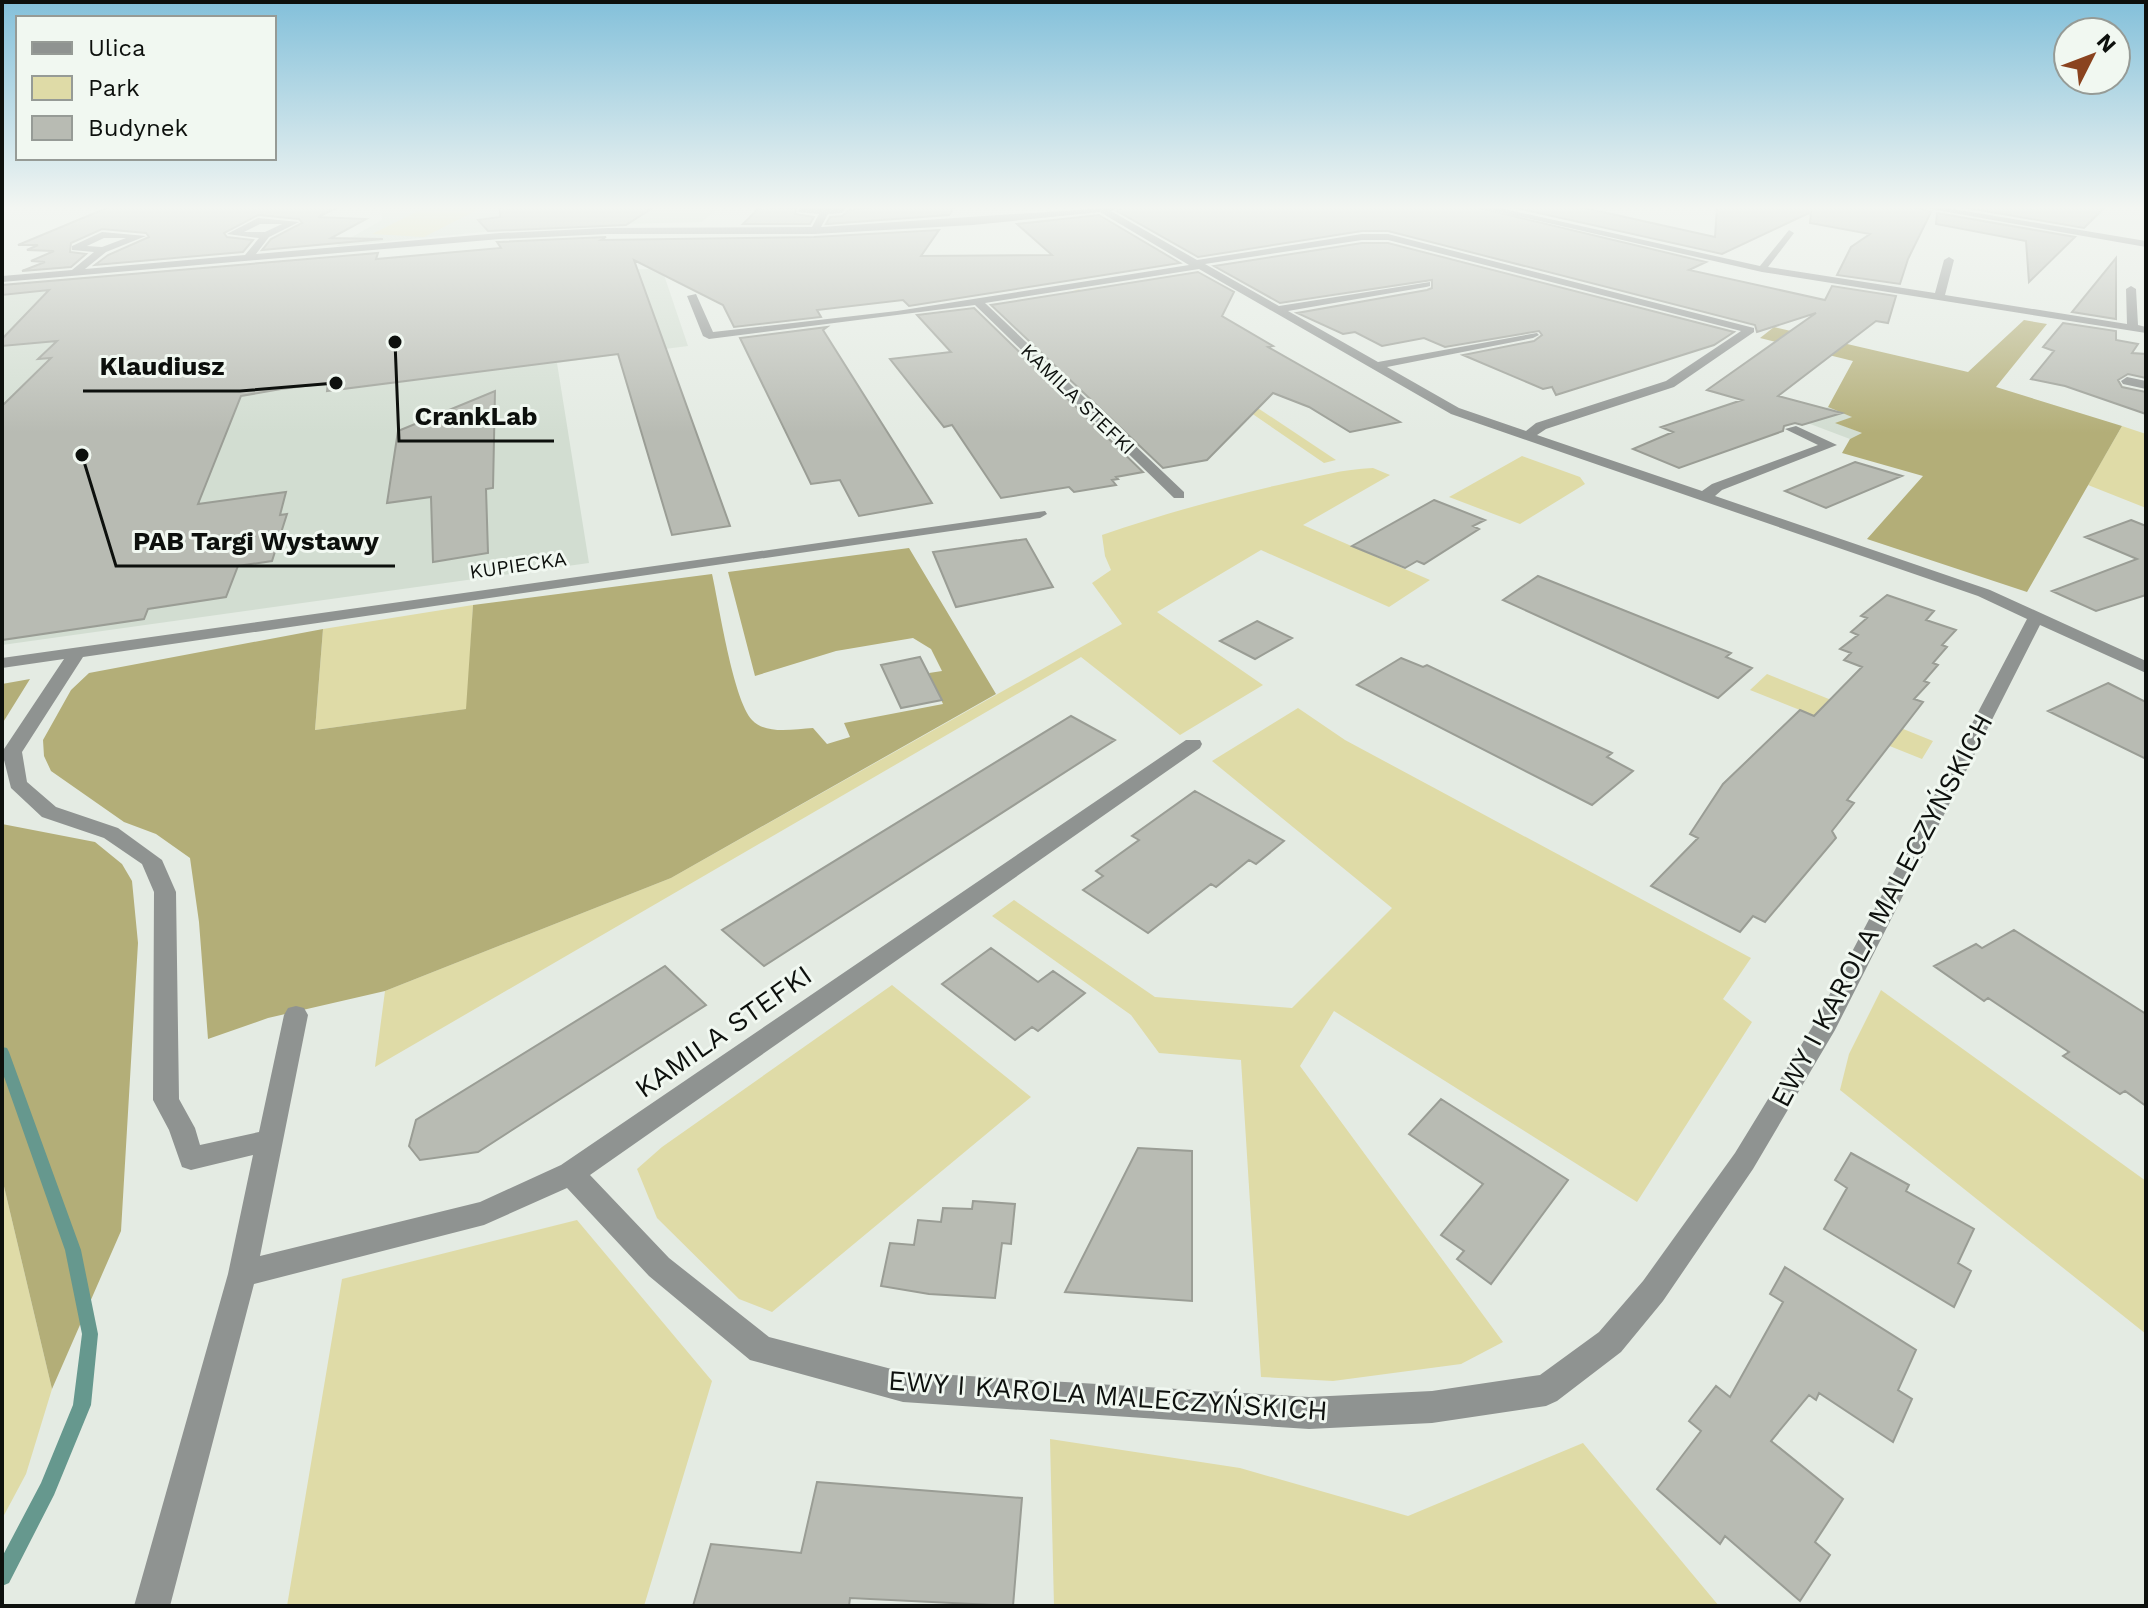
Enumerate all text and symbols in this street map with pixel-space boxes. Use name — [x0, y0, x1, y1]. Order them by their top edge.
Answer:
legend — [16, 16, 276, 160]
north arrow — [2052, 16, 2132, 96]
text: N — [2092, 29, 2121, 57]
text: Ulica — [88, 34, 146, 62]
text: Park — [88, 74, 140, 102]
text: Budynek — [88, 114, 189, 142]
street label: KAMILA STEFKI — [1016, 339, 1140, 459]
callout: Klaudiusz — [83, 341, 240, 391]
text: Klaudiusz — [99, 351, 225, 381]
callout: CrankLab — [399, 391, 554, 441]
text: CrankLab — [414, 401, 538, 431]
callout: PAB Targi Wystawy — [116, 516, 395, 566]
text: PAB Targi Wystawy — [133, 526, 379, 556]
street label: KUPIECKA — [468, 546, 568, 584]
street label: EWY I KAROLA MALECZYŃSKICH — [1763, 708, 1999, 1113]
street label: KAMILA STEFKI — [628, 958, 818, 1105]
street label: EWY I KAROLA MALECZYŃSKICH — [887, 1364, 1329, 1427]

